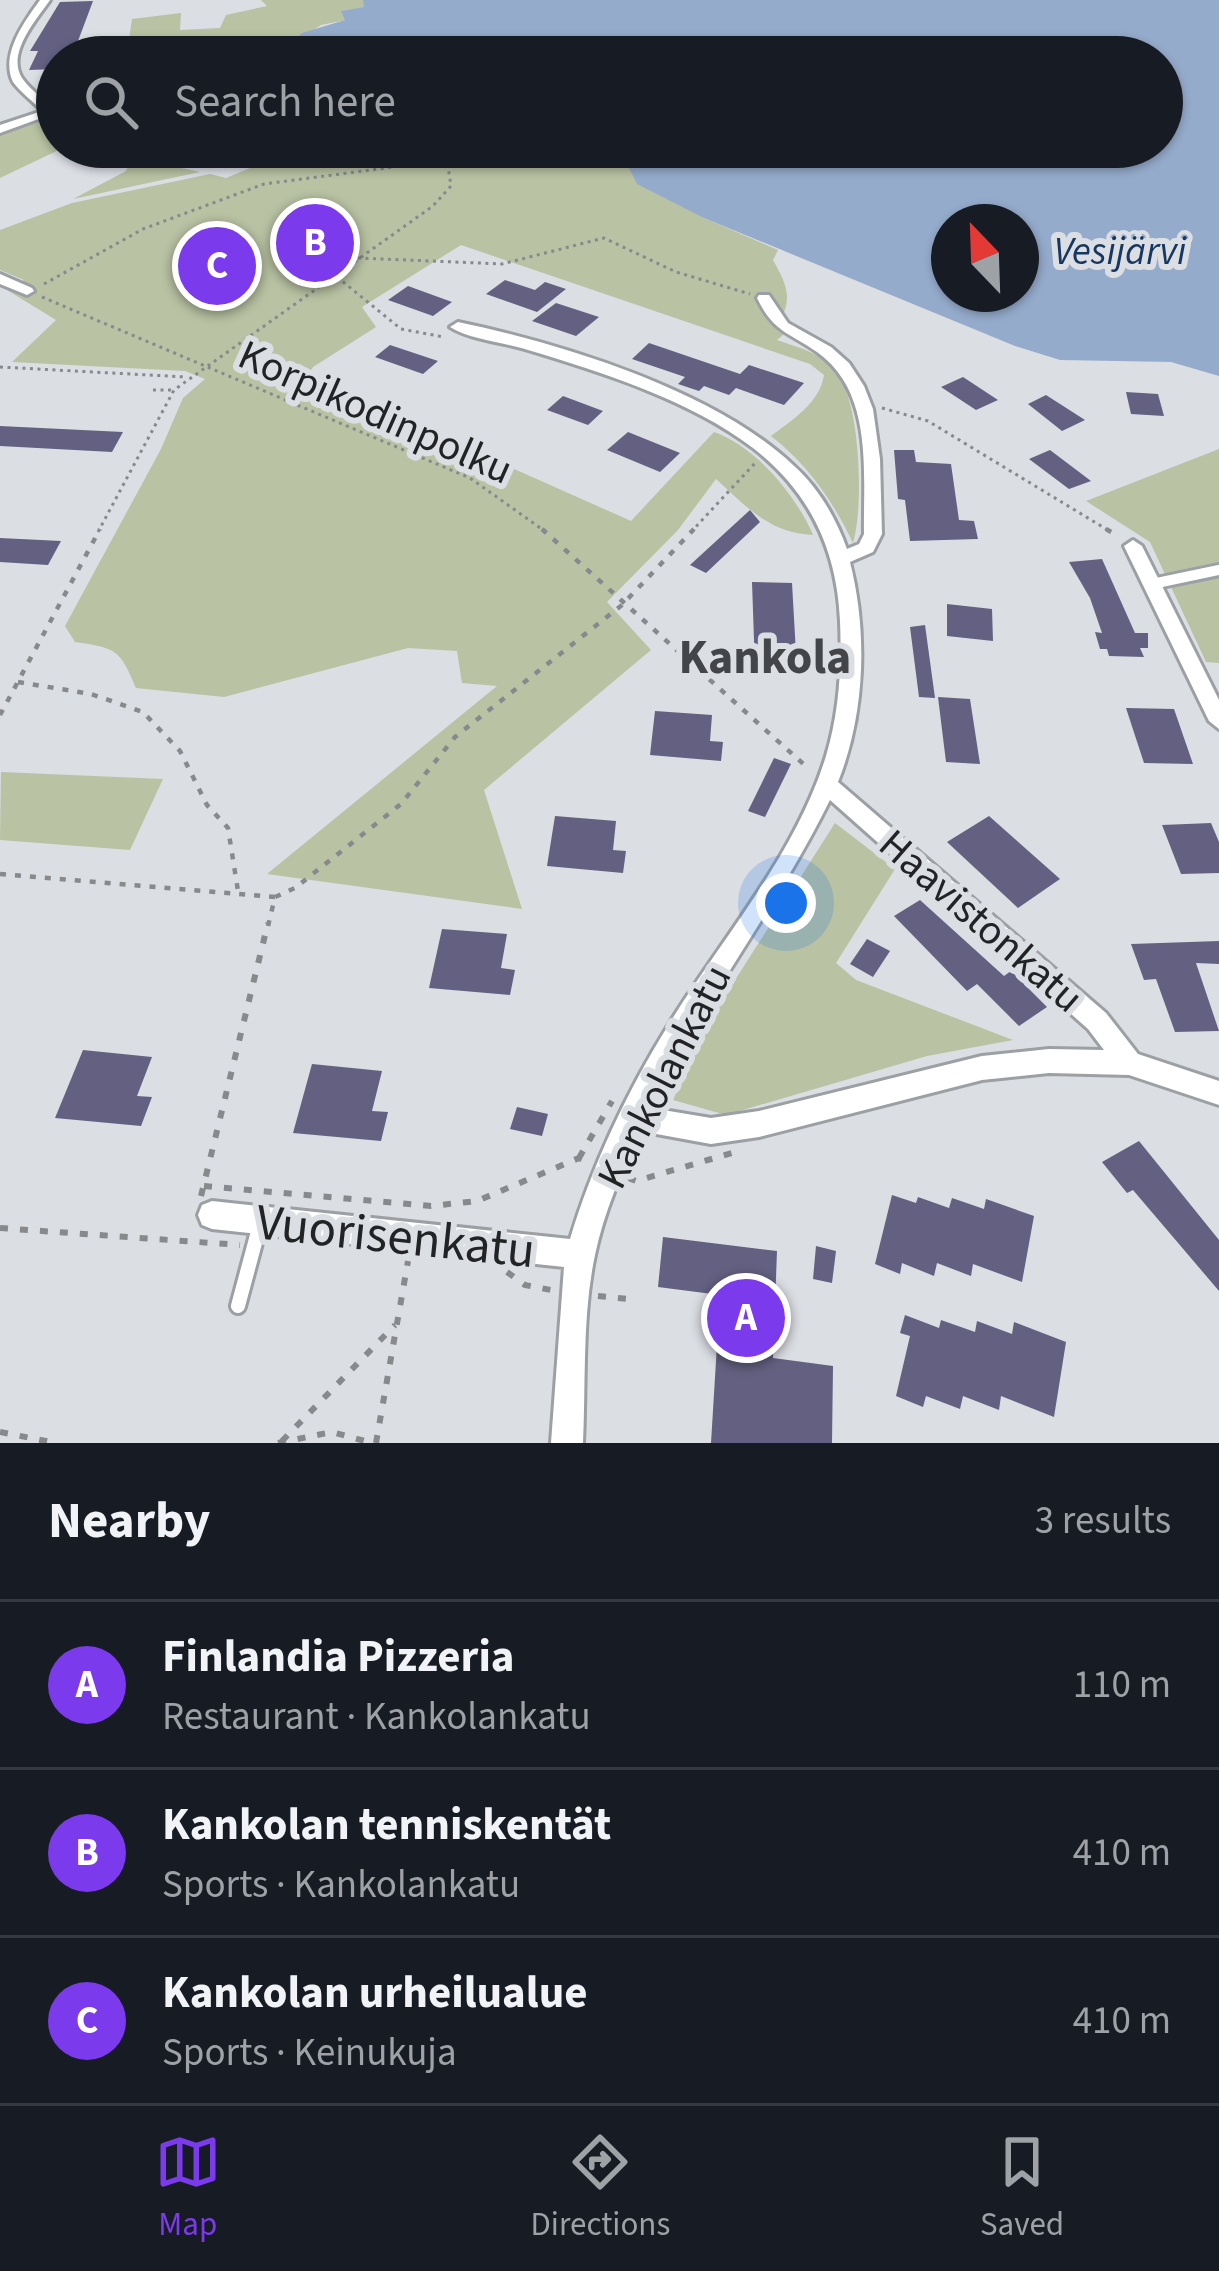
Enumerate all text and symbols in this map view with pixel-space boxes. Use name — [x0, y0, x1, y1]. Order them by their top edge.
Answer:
search box — [36, 36, 1183, 168]
icon: search — [78, 69, 144, 135]
text: Search here — [174, 70, 396, 134]
pin: B — [276, 198, 354, 288]
north arrow — [931, 204, 1039, 312]
pin: C — [178, 221, 256, 311]
water label: Vesijärvi — [1054, 224, 1187, 280]
street label: Korpikodinpolku — [229, 326, 522, 500]
district label: Kankola — [679, 624, 851, 692]
street label: Haavistonkatu — [865, 816, 1096, 1027]
your location — [756, 873, 816, 933]
street label: Kankolankatu — [583, 955, 747, 1199]
street label: Vuorisenkatu — [253, 1187, 539, 1287]
pin: A — [707, 1273, 785, 1363]
text: Nearby — [48, 1485, 210, 1557]
text: 3 results — [1035, 1493, 1171, 1549]
text: Finlandia Pizzeria — [162, 1625, 515, 1689]
text: A — [76, 1657, 98, 1713]
text: 110 m — [1073, 1657, 1171, 1713]
text: Restaurant · Kankolankatu — [162, 1689, 591, 1745]
text: Kankolan tenniskentät — [162, 1793, 611, 1857]
text: B — [75, 1825, 99, 1881]
text: 410 m — [1073, 1825, 1171, 1881]
text: Sports · Kankolankatu — [162, 1857, 520, 1913]
text: Kankolan urheilualue — [162, 1961, 588, 2025]
text: C — [76, 1993, 98, 2049]
text: 410 m — [1073, 1993, 1171, 2049]
text: Sports · Keinukuja — [162, 2025, 457, 2081]
tab: Map — [155, 2129, 221, 2248]
tab: Directions — [531, 2129, 670, 2248]
tab: Saved — [980, 2129, 1064, 2248]

